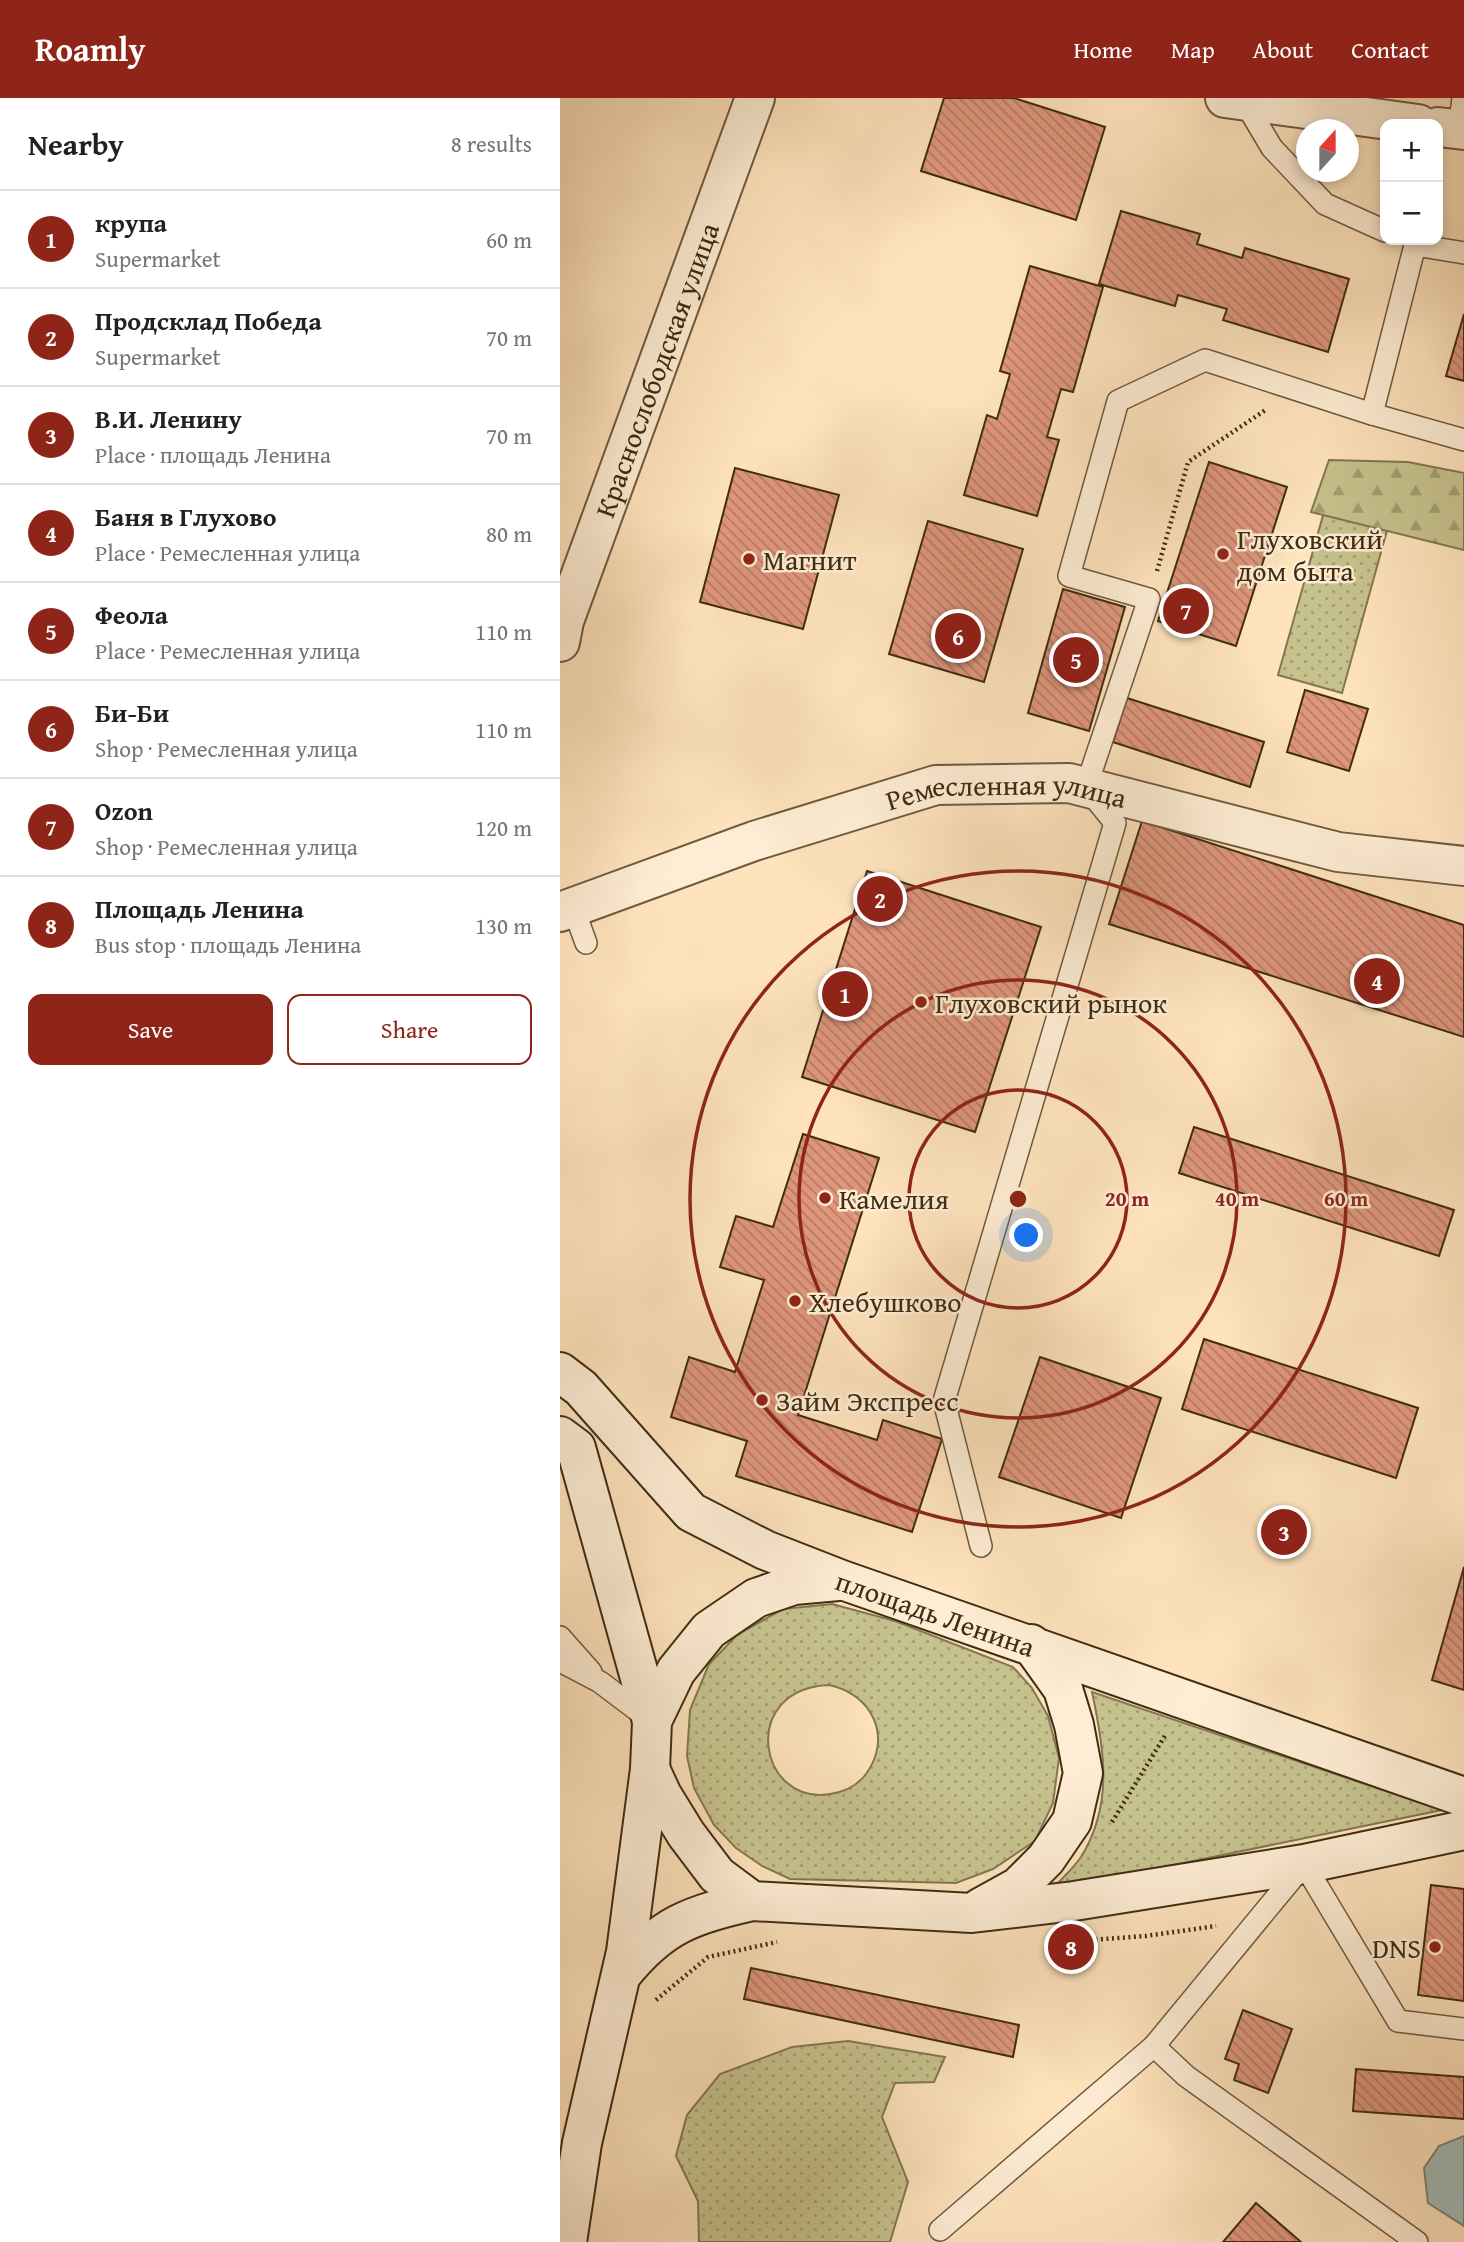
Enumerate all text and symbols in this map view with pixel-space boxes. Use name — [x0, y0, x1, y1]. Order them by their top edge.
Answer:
text: Roamly — [35, 25, 145, 73]
text: Home — [1074, 32, 1133, 67]
text: Map — [1171, 32, 1215, 67]
text: About — [1253, 32, 1313, 67]
text: Contact — [1351, 32, 1429, 67]
north arrow — [1296, 119, 1359, 182]
map controls — [1380, 119, 1443, 245]
button: + — [1380, 119, 1443, 182]
text: Nearby — [28, 122, 124, 166]
text: 8 results — [451, 127, 532, 160]
button: − — [1380, 182, 1443, 245]
text: крупа — [95, 203, 167, 242]
street label: Краснослободская улица — [583, 216, 729, 523]
text: 1 — [45, 223, 57, 256]
text: 60 m — [486, 223, 532, 256]
text: Supermarket — [95, 242, 221, 275]
text: Продсклад Победа — [95, 301, 322, 340]
text: 2 — [45, 321, 57, 354]
text: 70 m — [486, 321, 532, 354]
text: Supermarket — [95, 340, 221, 373]
text: В.И. Ленину — [95, 399, 242, 438]
text: 3 — [45, 419, 57, 452]
text: 70 m — [486, 419, 532, 452]
text: Place · площадь Ленина — [95, 438, 331, 471]
text: Баня в Глухово — [95, 497, 277, 536]
text: 4 — [45, 517, 57, 550]
text: 80 m — [486, 517, 532, 550]
place label: Глуховский дом быта — [1237, 518, 1383, 591]
text: Place · Ремесленная улица — [95, 536, 360, 569]
place label: Магнит — [763, 539, 857, 580]
marker: Глуховский дом быта — [1215, 546, 1231, 562]
marker: Магнит — [741, 551, 757, 567]
pin: 7 — [1163, 585, 1209, 637]
text: Феола — [95, 595, 168, 634]
pin: 6 — [935, 610, 981, 662]
text: 5 — [45, 615, 57, 648]
text: 110 m — [475, 615, 532, 648]
text: Place · Ремесленная улица — [95, 634, 360, 667]
pin: 5 — [1053, 634, 1099, 686]
text: Би-Би — [95, 693, 169, 732]
text: 6 — [45, 713, 57, 746]
text: 110 m — [475, 713, 532, 746]
text: Shop · Ремесленная улица — [95, 732, 358, 765]
street label: Ремесленная улица — [880, 763, 1132, 820]
text: Ozon — [95, 791, 153, 830]
text: 7 — [45, 811, 57, 844]
text: 120 m — [475, 811, 532, 844]
text: Shop · Ремесленная улица — [95, 830, 358, 863]
pin: 2 — [857, 873, 903, 925]
text: Площадь Ленина — [95, 889, 304, 928]
text: 8 — [45, 909, 57, 942]
text: 130 m — [475, 909, 532, 942]
text: Bus stop · площадь Ленина — [95, 928, 361, 961]
pin: 4 — [1354, 955, 1400, 1007]
pin: 1 — [822, 968, 868, 1020]
place label: Глуховский рынок — [935, 982, 1167, 1023]
button: Save — [28, 994, 273, 1065]
button: Share — [287, 994, 532, 1065]
marker: Глуховский рынок — [913, 994, 929, 1010]
place label: Камелия — [839, 1178, 949, 1219]
text: 20 m — [1105, 1183, 1149, 1214]
text: 40 m — [1215, 1183, 1259, 1214]
text: 60 m — [1324, 1183, 1368, 1214]
centre of rings — [1006, 1187, 1030, 1211]
marker: Камелия — [817, 1190, 833, 1206]
your location — [1009, 1218, 1043, 1252]
place label: Хлебушково — [809, 1281, 962, 1322]
marker: Хлебушково — [787, 1293, 803, 1309]
place label: Займ Экспресс — [776, 1380, 959, 1421]
marker: Займ Экспресс — [754, 1392, 770, 1408]
pin: 3 — [1261, 1506, 1307, 1558]
street label: площадь Ленина — [830, 1559, 1041, 1667]
pin: 8 — [1048, 1921, 1094, 1973]
place label: DNS — [1372, 1927, 1421, 1968]
marker: DNS — [1427, 1939, 1443, 1955]

